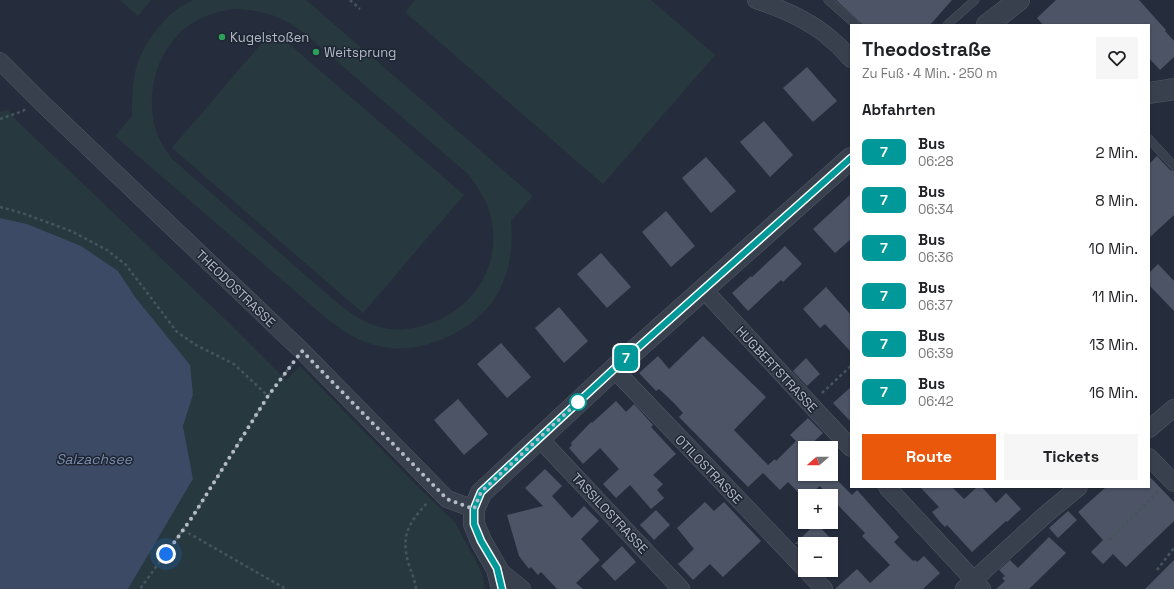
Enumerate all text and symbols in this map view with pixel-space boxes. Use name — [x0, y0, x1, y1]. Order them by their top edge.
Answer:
place label: Kugelstoßen — [230, 29, 309, 46]
marker: Kugelstoßen — [217, 32, 227, 42]
text: Theodostraße — [862, 37, 991, 62]
button: heart — [1096, 37, 1138, 79]
place label: Weitsprung — [324, 44, 396, 61]
marker: Weitsprung — [311, 47, 321, 57]
text: Zu Fuß · 4 Min. · 250 m — [862, 65, 997, 82]
text: Abfahrten — [862, 100, 936, 119]
text: Bus — [918, 134, 945, 153]
text: 7 — [880, 143, 888, 161]
text: 2 Min. — [1095, 143, 1138, 162]
text: 06:28 — [918, 153, 954, 170]
text: Bus — [918, 182, 945, 201]
text: 7 — [880, 191, 888, 209]
text: 8 Min. — [1095, 191, 1138, 210]
text: 06:34 — [918, 201, 954, 218]
text: Bus — [918, 230, 945, 249]
text: 7 — [880, 239, 888, 257]
text: 10 Min. — [1089, 239, 1138, 258]
street label: THEODOSTRASSE — [192, 246, 279, 331]
text: 06:36 — [918, 249, 953, 266]
text: Bus — [918, 278, 945, 297]
text: 7 — [880, 287, 888, 305]
text: 11 Min. — [1092, 287, 1138, 306]
text: 06:37 — [918, 297, 953, 314]
street label: HUGBERTSTRASSE — [732, 323, 821, 416]
text: Bus — [918, 326, 945, 345]
text: 7 — [880, 335, 888, 353]
text: 13 Min. — [1089, 335, 1138, 354]
line badge: 7 — [613, 345, 639, 371]
text: 06:39 — [918, 345, 953, 362]
text: 7 — [622, 349, 630, 367]
text: Bus — [918, 374, 945, 393]
text: 7 — [880, 383, 888, 401]
text: 16 Min. — [1089, 383, 1138, 402]
unlabelled marker — [569, 393, 587, 411]
text: 06:42 — [918, 393, 954, 410]
street label: OTILOSTRASSE — [671, 431, 746, 507]
button: Route — [862, 434, 996, 480]
button: Tickets — [1004, 434, 1138, 480]
north arrow — [798, 441, 838, 481]
map controls — [798, 441, 838, 577]
water label: Salzachsee — [56, 450, 133, 468]
street label: TASSILOSTRASSE — [568, 469, 651, 557]
button: + — [798, 489, 838, 529]
button: − — [798, 537, 838, 577]
your location — [156, 544, 176, 564]

